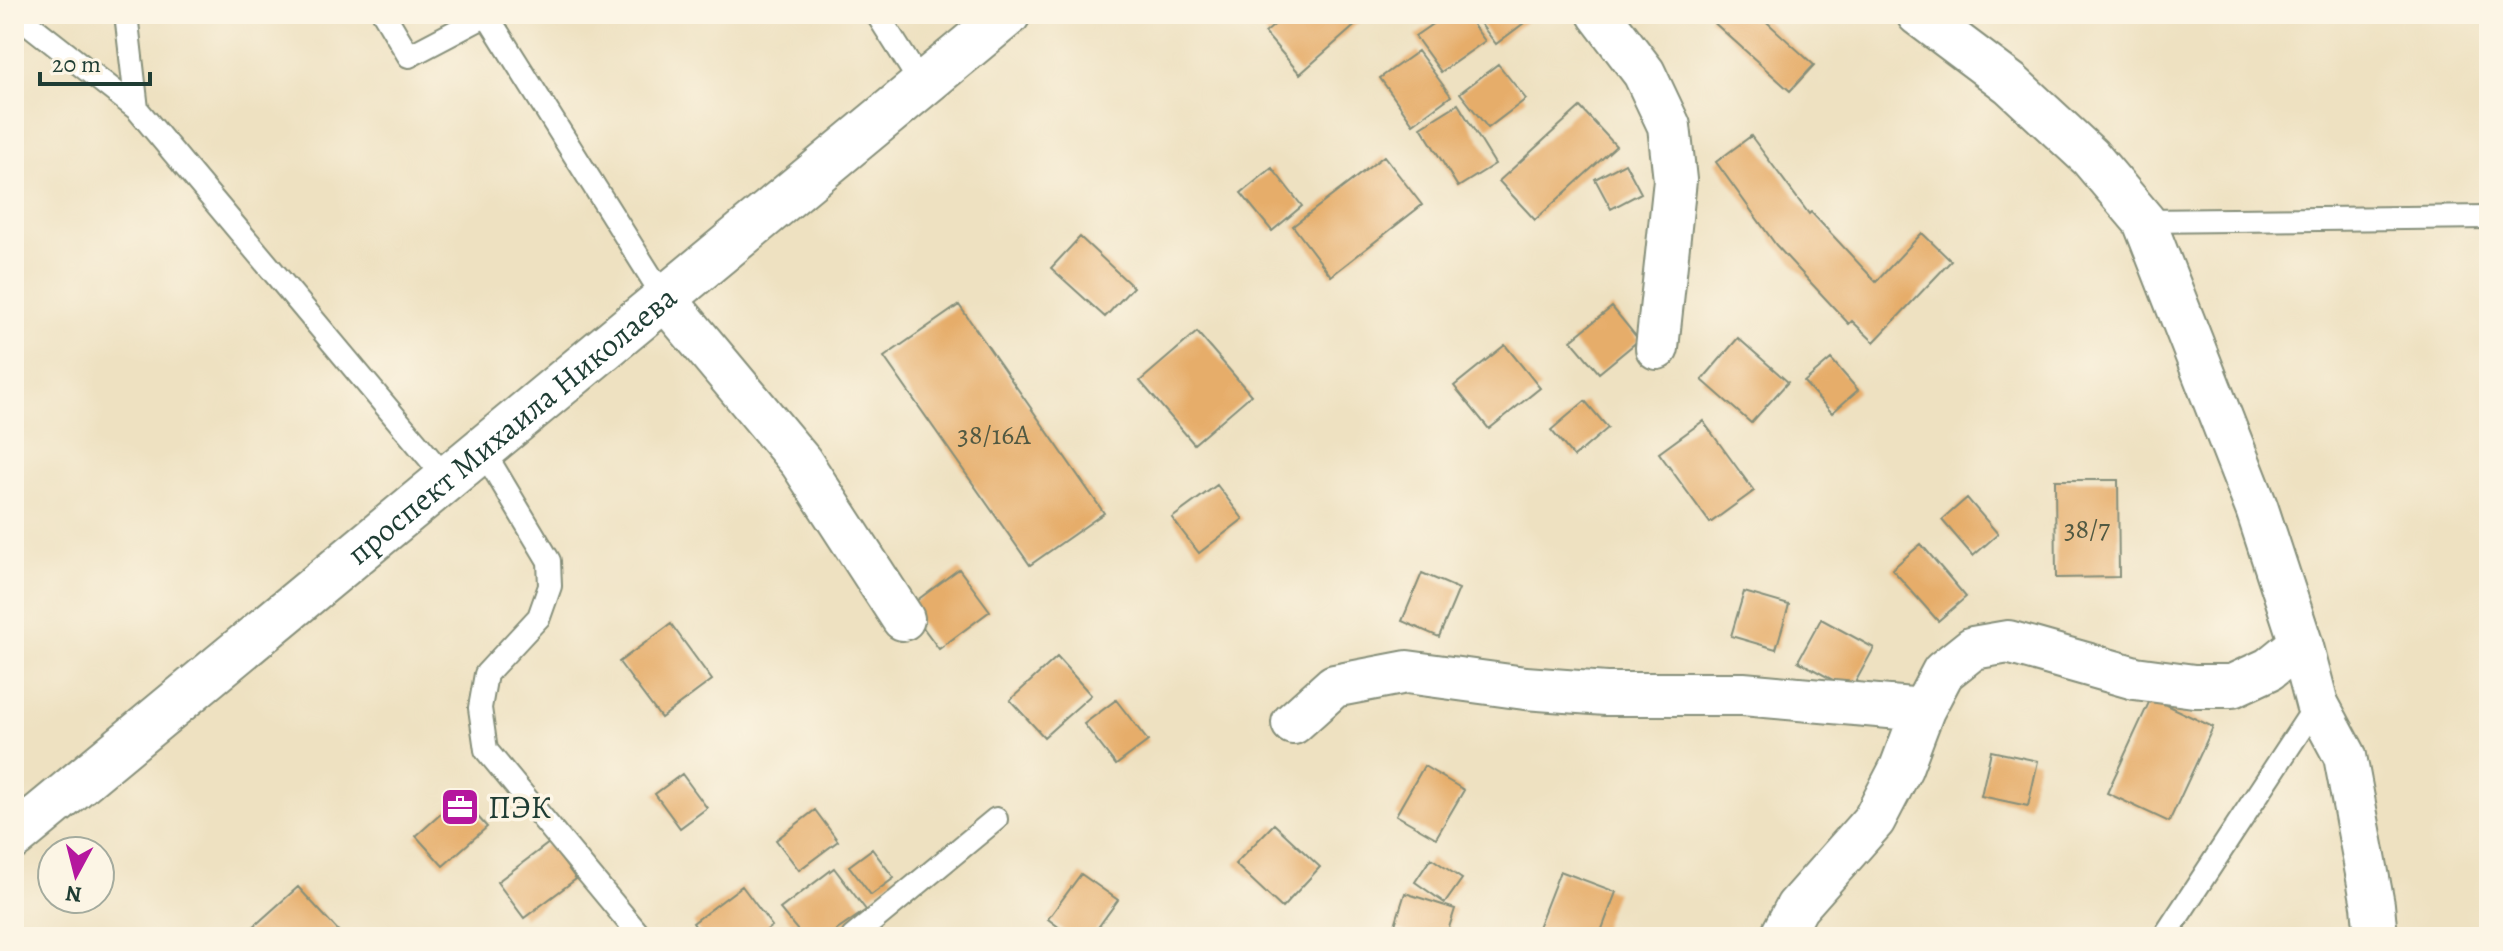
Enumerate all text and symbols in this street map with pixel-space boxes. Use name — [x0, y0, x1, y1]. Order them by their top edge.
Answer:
scale bar — [40, 36, 150, 86]
text: 20 m — [52, 48, 101, 80]
street label: проспект Михаила Николаева — [337, 275, 686, 575]
house number: 38/16А — [957, 416, 1031, 454]
house number: 38/7 — [2064, 510, 2110, 548]
place label: ПЭК — [488, 785, 551, 829]
office icon: ПЭК — [439, 786, 481, 828]
north arrow — [36, 835, 116, 915]
text: N — [64, 878, 83, 910]

